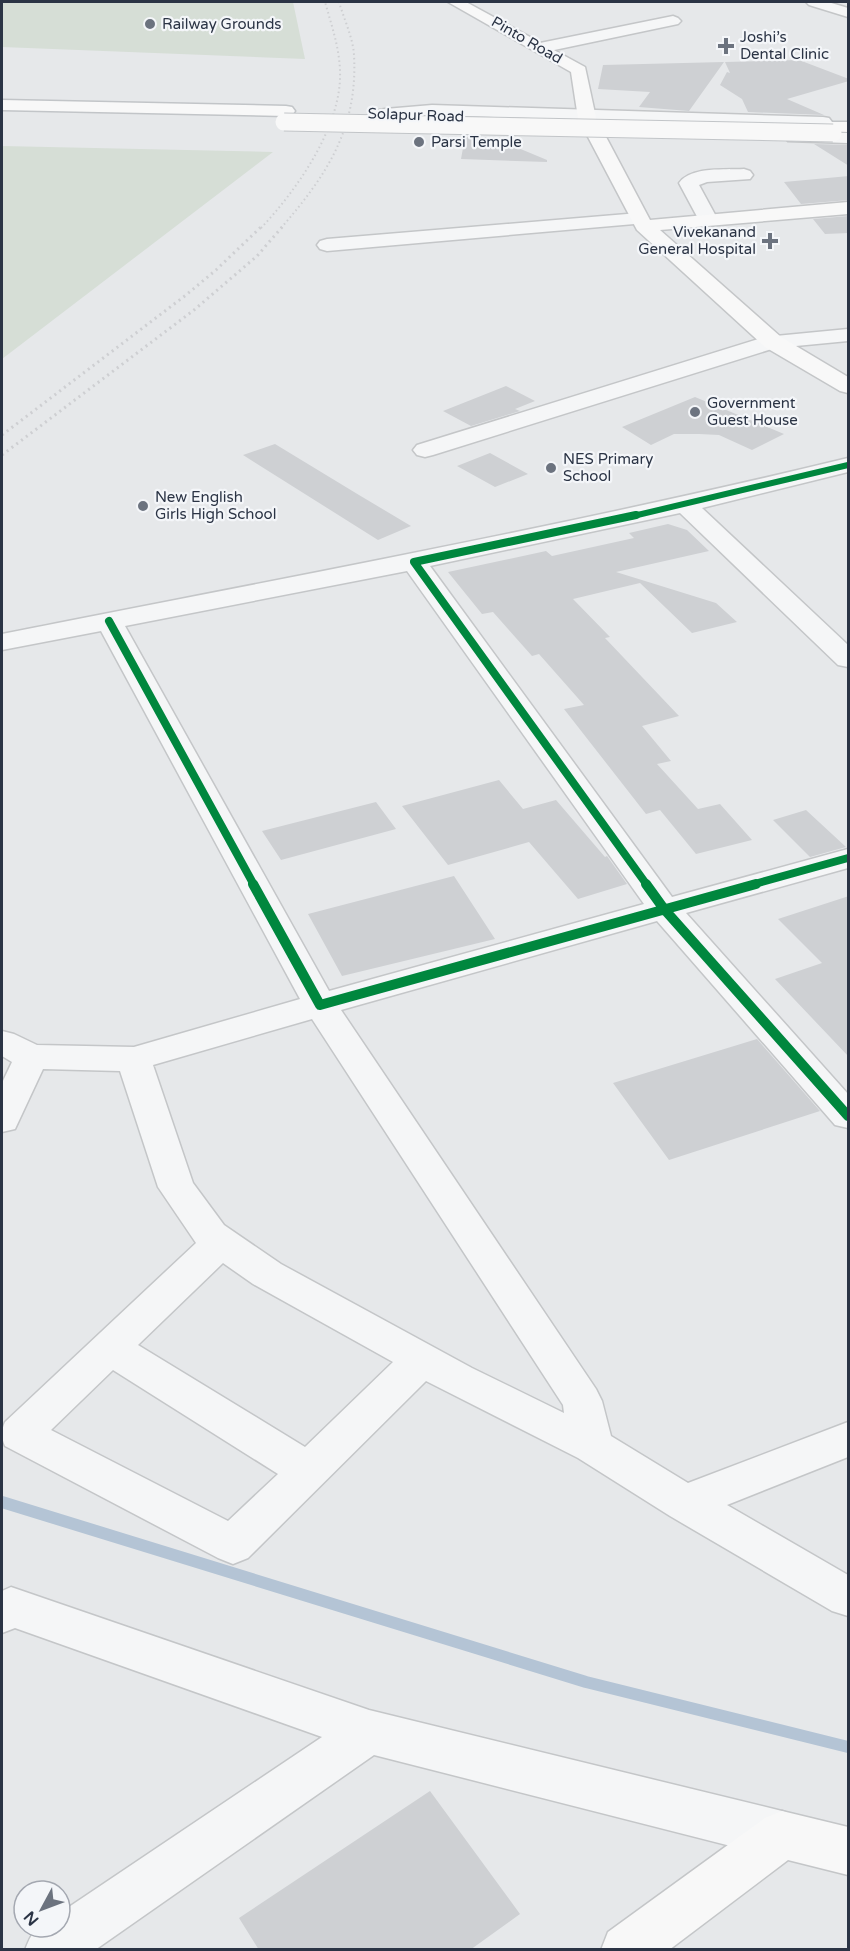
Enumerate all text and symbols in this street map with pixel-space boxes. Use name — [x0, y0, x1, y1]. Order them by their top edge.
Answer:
street label: Pinto Road — [488, 12, 566, 68]
place label: Railway Grounds — [162, 15, 282, 33]
marker: Railway Grounds — [143, 17, 157, 31]
place label: Joshi’s Dental Clinic — [740, 28, 829, 63]
marker: Joshi’s Dental Clinic — [717, 37, 735, 55]
street label: Solapur Road — [367, 104, 465, 126]
place label: Parsi Temple — [431, 133, 522, 151]
marker: Parsi Temple — [412, 135, 426, 149]
place label: Vivekanand General Hospital — [638, 223, 756, 258]
marker: Vivekanand General Hospital — [761, 232, 779, 250]
place label: Government Guest House — [707, 394, 798, 429]
marker: Government Guest House — [688, 405, 702, 419]
place label: NES Primary School — [563, 450, 653, 485]
marker: NES Primary School — [544, 461, 558, 475]
place label: New English Girls High School — [155, 488, 276, 523]
marker: New English Girls High School — [136, 499, 150, 513]
north arrow — [12, 1879, 72, 1939]
text: N — [20, 1907, 43, 1930]

